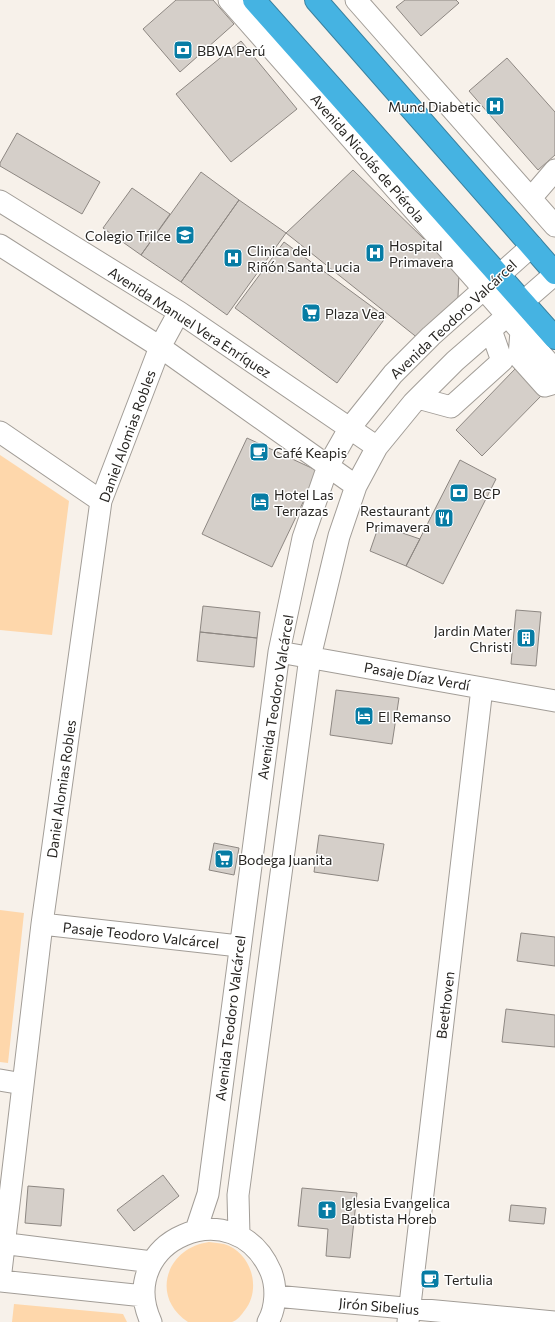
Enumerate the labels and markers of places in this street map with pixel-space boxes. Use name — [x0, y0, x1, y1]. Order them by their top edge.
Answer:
bank icon: BBVA Perú — [172, 39, 194, 61]
place label: BBVA Perú — [197, 42, 265, 59]
hospital icon: Mund Diabetic — [484, 95, 506, 117]
place label: Mund Diabetic — [388, 98, 481, 115]
school or university icon: Colegio Trilce — [174, 224, 196, 246]
place label: Colegio Trilce — [85, 227, 171, 244]
place label: Hospital Primavera — [389, 237, 453, 270]
place label: Clinica del Riñón Santa Lucia — [247, 242, 360, 275]
hospital icon: Hospital Primavera — [364, 242, 386, 264]
hospital icon: Clinica del Riñón Santa Lucia — [222, 247, 244, 269]
supermarket icon: Plaza Vea — [300, 302, 322, 324]
place label: Plaza Vea — [325, 305, 385, 322]
cafe icon: Café Keapis — [248, 441, 270, 463]
place label: Café Keapis — [273, 444, 347, 461]
bank icon: BCP — [448, 482, 470, 504]
place label: BCP — [473, 485, 501, 502]
place label: Hotel Las Terrazas — [274, 486, 334, 519]
hotel icon: Hotel Las Terrazas — [249, 491, 271, 513]
place label: Restaurant Primavera — [360, 502, 430, 535]
restaurant icon: Restaurant Primavera — [433, 507, 455, 529]
place label: Jardin Mater Christi — [434, 622, 512, 655]
building icon: Jardin Mater Christi — [515, 627, 537, 649]
hotel icon: El Remanso — [353, 705, 375, 727]
place label: El Remanso — [378, 708, 451, 725]
supermarket icon: Bodega Juanita — [213, 848, 235, 870]
place label: Bodega Juanita — [238, 851, 332, 868]
place label: Iglesia Evangelica Babtista Horeb — [341, 1194, 450, 1227]
church icon: Iglesia Evangelica Babtista Horeb — [316, 1199, 338, 1221]
cafe icon: Tertulia — [419, 1268, 441, 1290]
place label: Tertulia — [444, 1271, 493, 1288]

